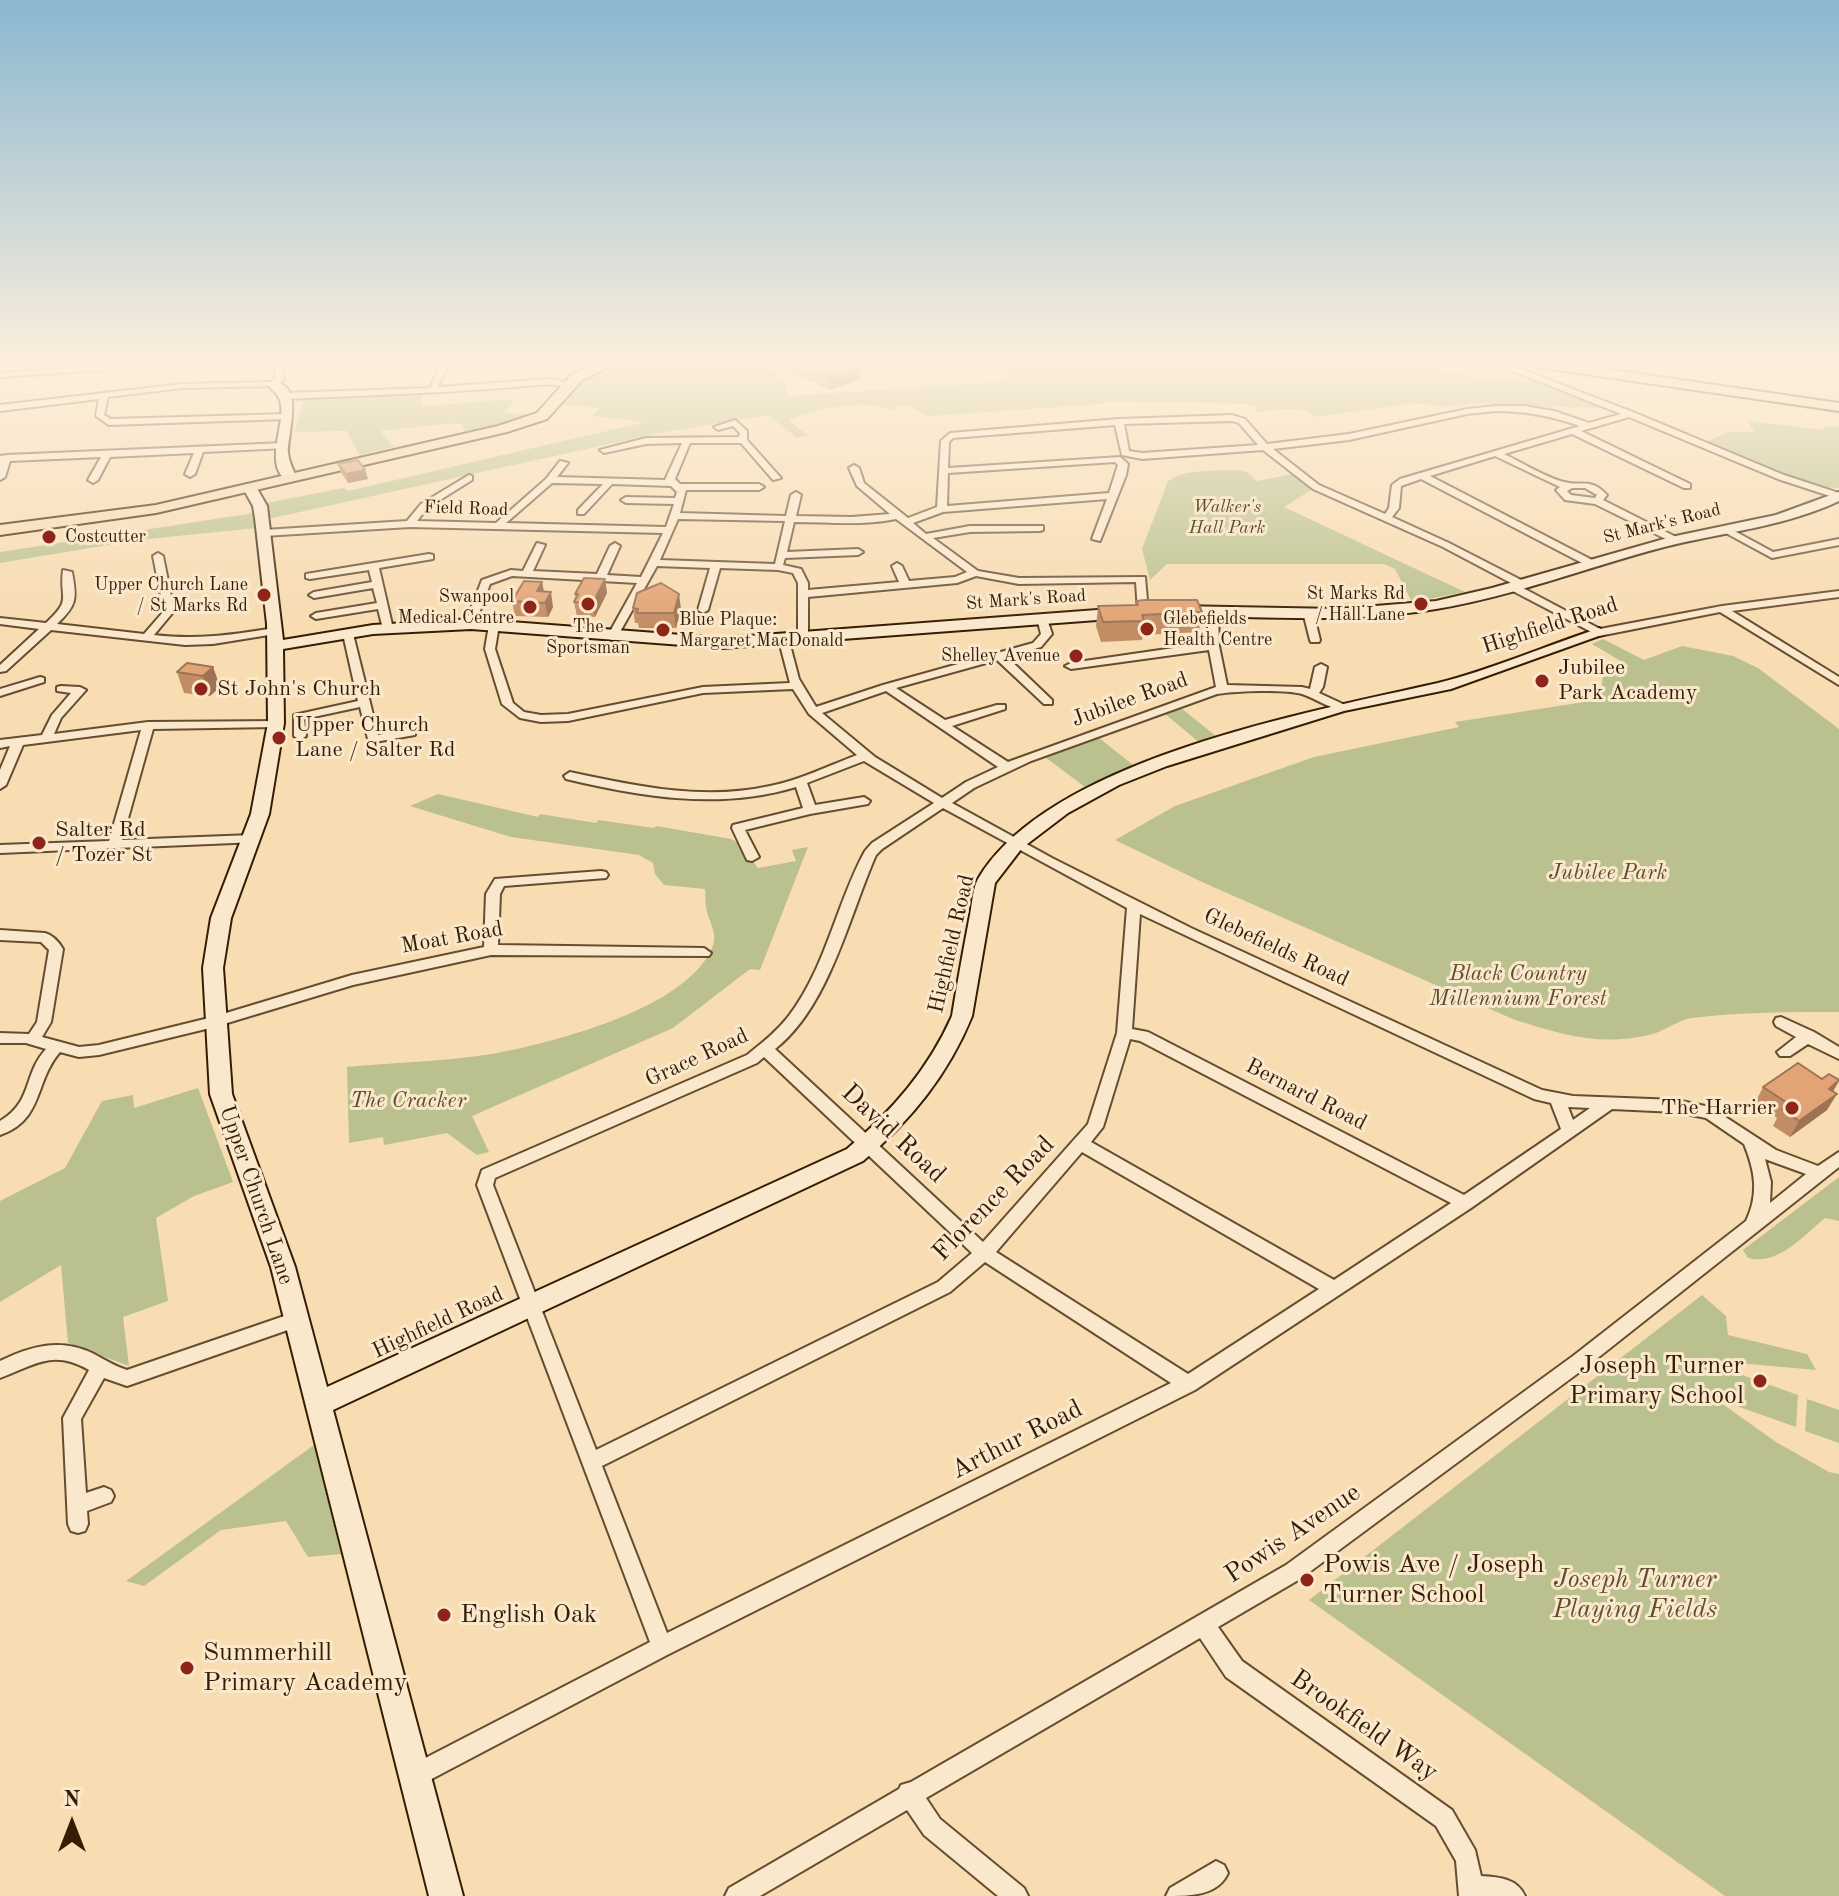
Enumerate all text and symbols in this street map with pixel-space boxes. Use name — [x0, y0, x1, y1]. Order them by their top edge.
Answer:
park label: Walker's Hall Park — [1189, 496, 1265, 538]
street label: Field Road — [423, 497, 509, 521]
street label: St Mark's Road — [1601, 499, 1723, 549]
place label: Costcutter — [65, 526, 146, 548]
marker: Costcutter — [40, 528, 58, 546]
place label: Upper Church Lane / St Marks Rd — [94, 574, 248, 616]
place label: St Marks Rd / Hall Lane — [1307, 583, 1405, 626]
street label: St Mark's Road — [965, 585, 1087, 615]
marker: Upper Church Lane / St Marks Rd — [255, 586, 273, 604]
place label: Swanpool Medical Centre — [398, 586, 514, 628]
street label: Highfield Road — [1479, 592, 1621, 660]
marker: The Sportsman — [579, 595, 597, 613]
marker: St Marks Rd / Hall Lane — [1412, 595, 1430, 613]
marker: Swanpool Medical Centre — [521, 598, 539, 616]
place label: Glebefields Health Centre — [1163, 608, 1272, 650]
place label: Blue Plaque: Margaret MacDonald — [679, 609, 844, 652]
place label: The Sportsman — [546, 616, 630, 658]
marker: Glebefields Health Centre — [1138, 620, 1156, 638]
marker: Blue Plaque: Margaret MacDonald — [654, 621, 672, 639]
place label: Shelley Avenue — [941, 645, 1060, 667]
marker: Shelley Avenue — [1067, 647, 1085, 665]
place label: Jubilee Park Academy — [1558, 655, 1697, 706]
street label: Jubilee Road — [1068, 667, 1192, 733]
marker: Jubilee Park Academy — [1533, 672, 1551, 690]
place label: St John's Church — [217, 676, 381, 702]
marker: St John's Church — [192, 680, 210, 698]
place label: Upper Church Lane / Salter Rd — [295, 712, 456, 764]
marker: Upper Church Lane / Salter Rd — [270, 729, 288, 747]
place label: Salter Rd / Tozer St — [55, 817, 153, 868]
marker: Salter Rd / Tozer St — [30, 834, 48, 852]
park label: Jubilee Park — [1549, 860, 1667, 886]
street label: Highfield Road — [923, 872, 981, 1016]
street label: Glebefields Road — [1199, 903, 1353, 993]
street label: Moat Road — [399, 916, 505, 960]
park label: Black Country Millennium Forest — [1429, 961, 1607, 1012]
street label: Grace Road — [641, 1023, 753, 1093]
street label: Bernard Road — [1241, 1053, 1371, 1137]
street label: David Road — [834, 1078, 952, 1190]
park label: The Cracker — [350, 1088, 466, 1114]
place label: The Harrier — [1661, 1095, 1776, 1121]
marker: The Harrier — [1783, 1099, 1801, 1117]
street label: Upper Church Lane — [213, 1102, 299, 1288]
street label: Florence Road — [926, 1130, 1062, 1268]
street label: Highfield Road — [368, 1281, 508, 1365]
place label: Joseph Turner Primary School — [1569, 1350, 1744, 1412]
marker: Joseph Turner Primary School — [1751, 1372, 1769, 1390]
street label: Arthur Road — [946, 1394, 1088, 1486]
street label: Powis Avenue — [1219, 1477, 1367, 1591]
place label: Powis Ave / Joseph Turner School — [1323, 1549, 1544, 1610]
park label: Joseph Turner Playing Fields — [1553, 1564, 1717, 1626]
marker: Powis Ave / Joseph Turner School — [1298, 1571, 1316, 1589]
place label: English Oak — [460, 1599, 597, 1631]
marker: English Oak — [435, 1606, 453, 1624]
place label: Summerhill Primary Academy — [203, 1637, 408, 1698]
marker: Summerhill Primary Academy — [178, 1659, 196, 1677]
street label: Brookfield Way — [1284, 1663, 1444, 1789]
north arrow — [32, 1784, 112, 1864]
text: N — [64, 1789, 80, 1811]

